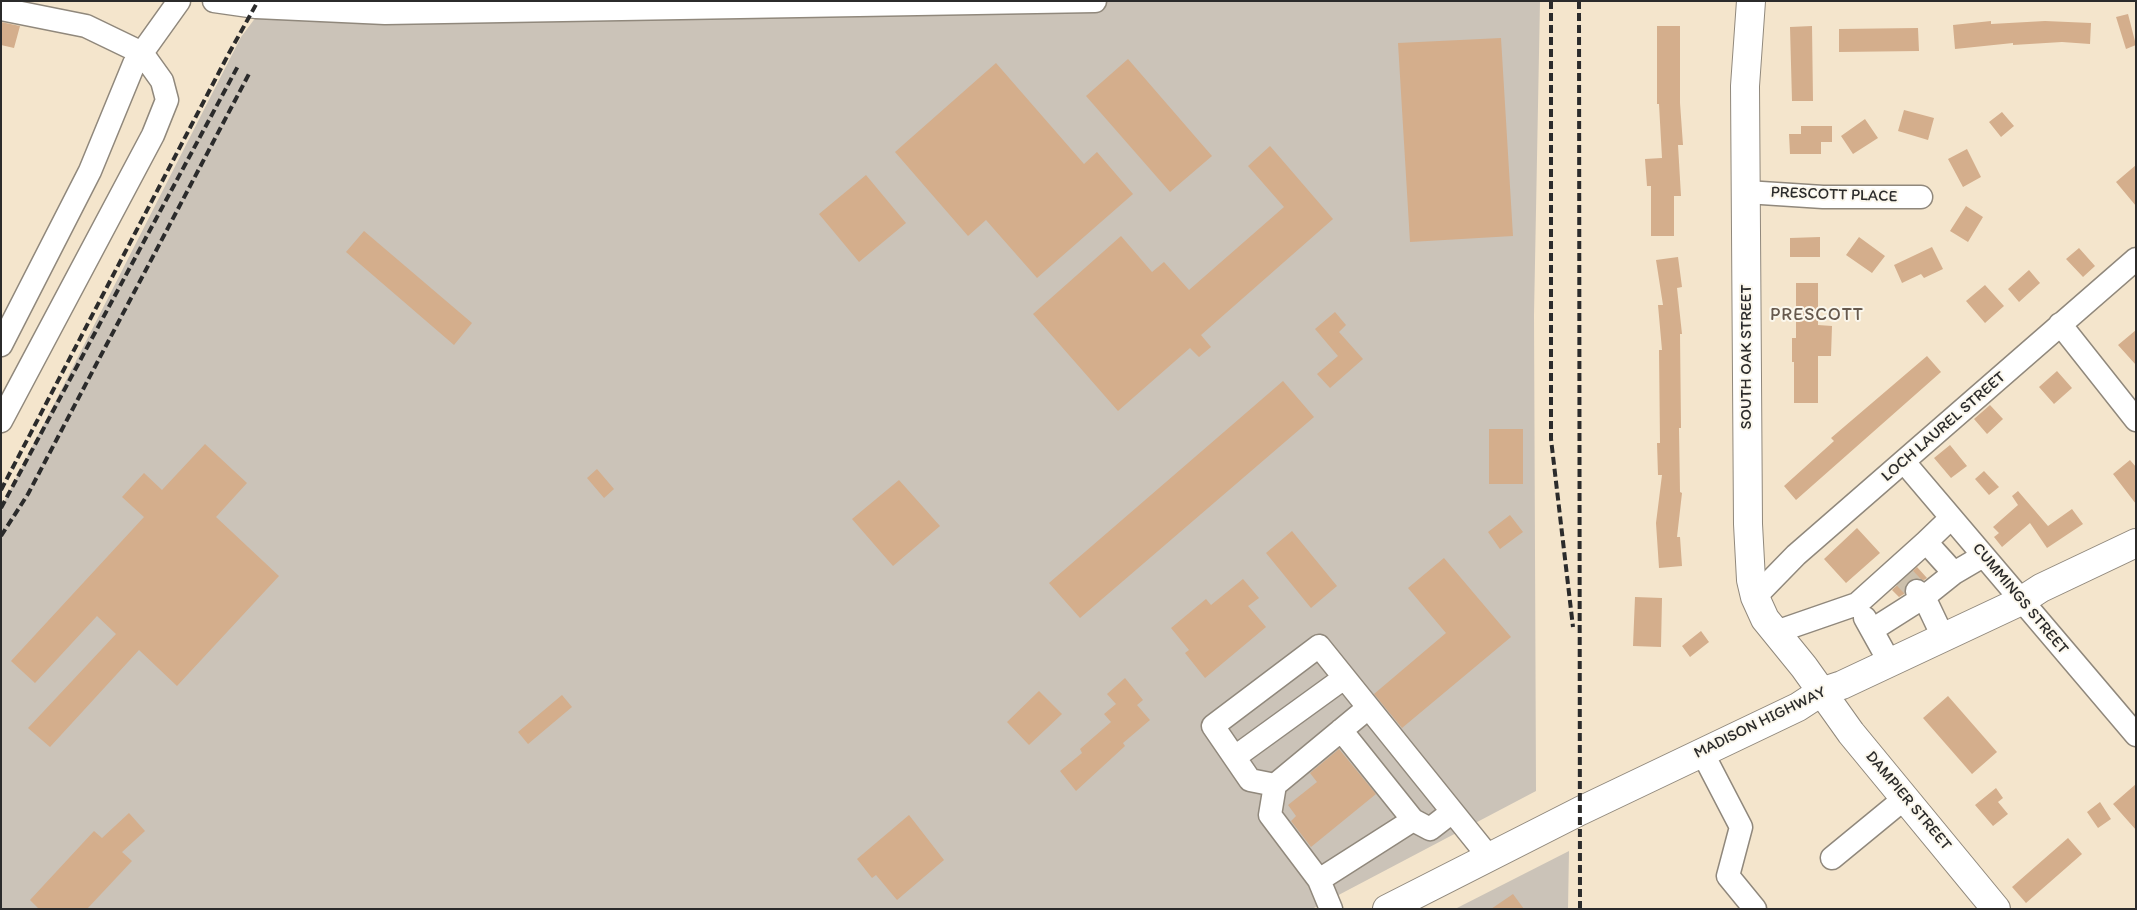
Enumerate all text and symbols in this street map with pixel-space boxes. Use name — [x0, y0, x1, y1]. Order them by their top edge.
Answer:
street label: PRESCOTT PLACE — [1770, 183, 1898, 207]
street label: SOUTH OAK STREET — [1737, 284, 1757, 430]
district label: PRESCOTT — [1769, 304, 1865, 326]
street label: LOCH LAUREL STREET — [1878, 368, 2010, 486]
street label: CUMMINGS STREET — [1968, 539, 2072, 659]
street label: MADISON HIGHWAY — [1691, 683, 1829, 763]
street label: DAMPIER STREET — [1861, 747, 1955, 855]

